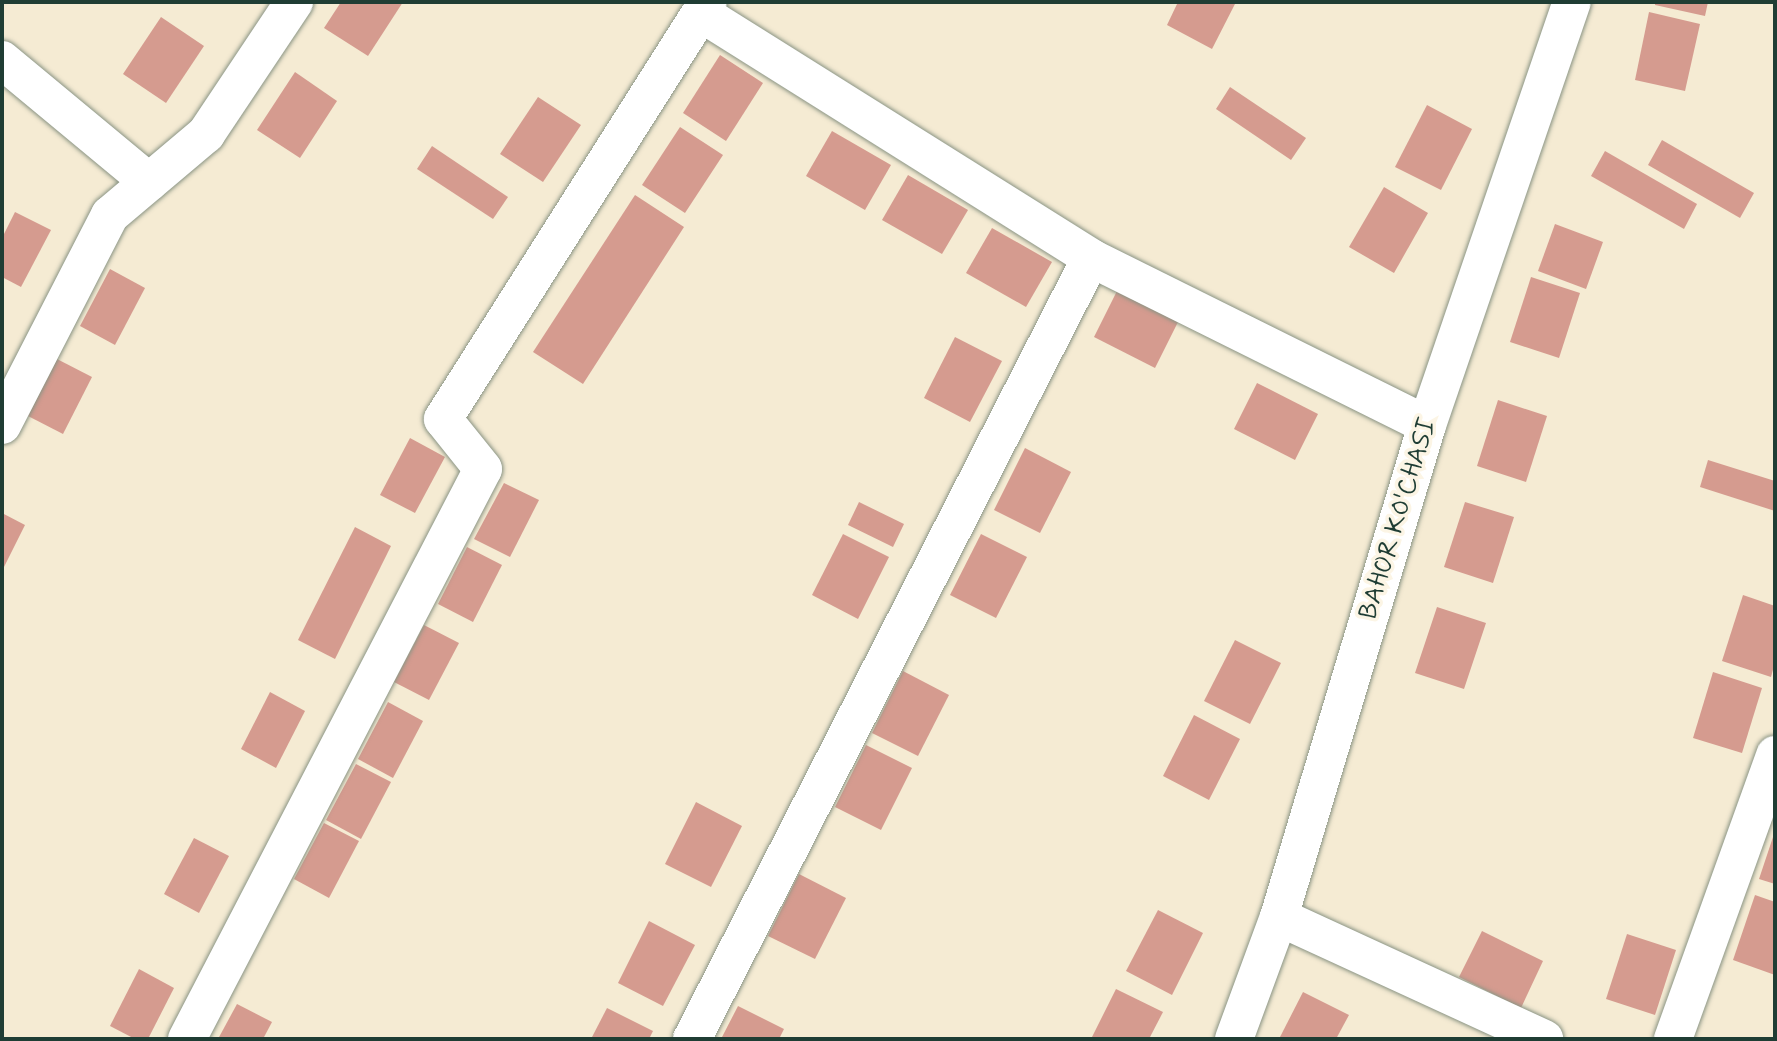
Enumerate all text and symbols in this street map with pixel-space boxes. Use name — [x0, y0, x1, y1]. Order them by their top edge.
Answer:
street label: BAHOR KO'CHASI — [1353, 413, 1445, 625]

